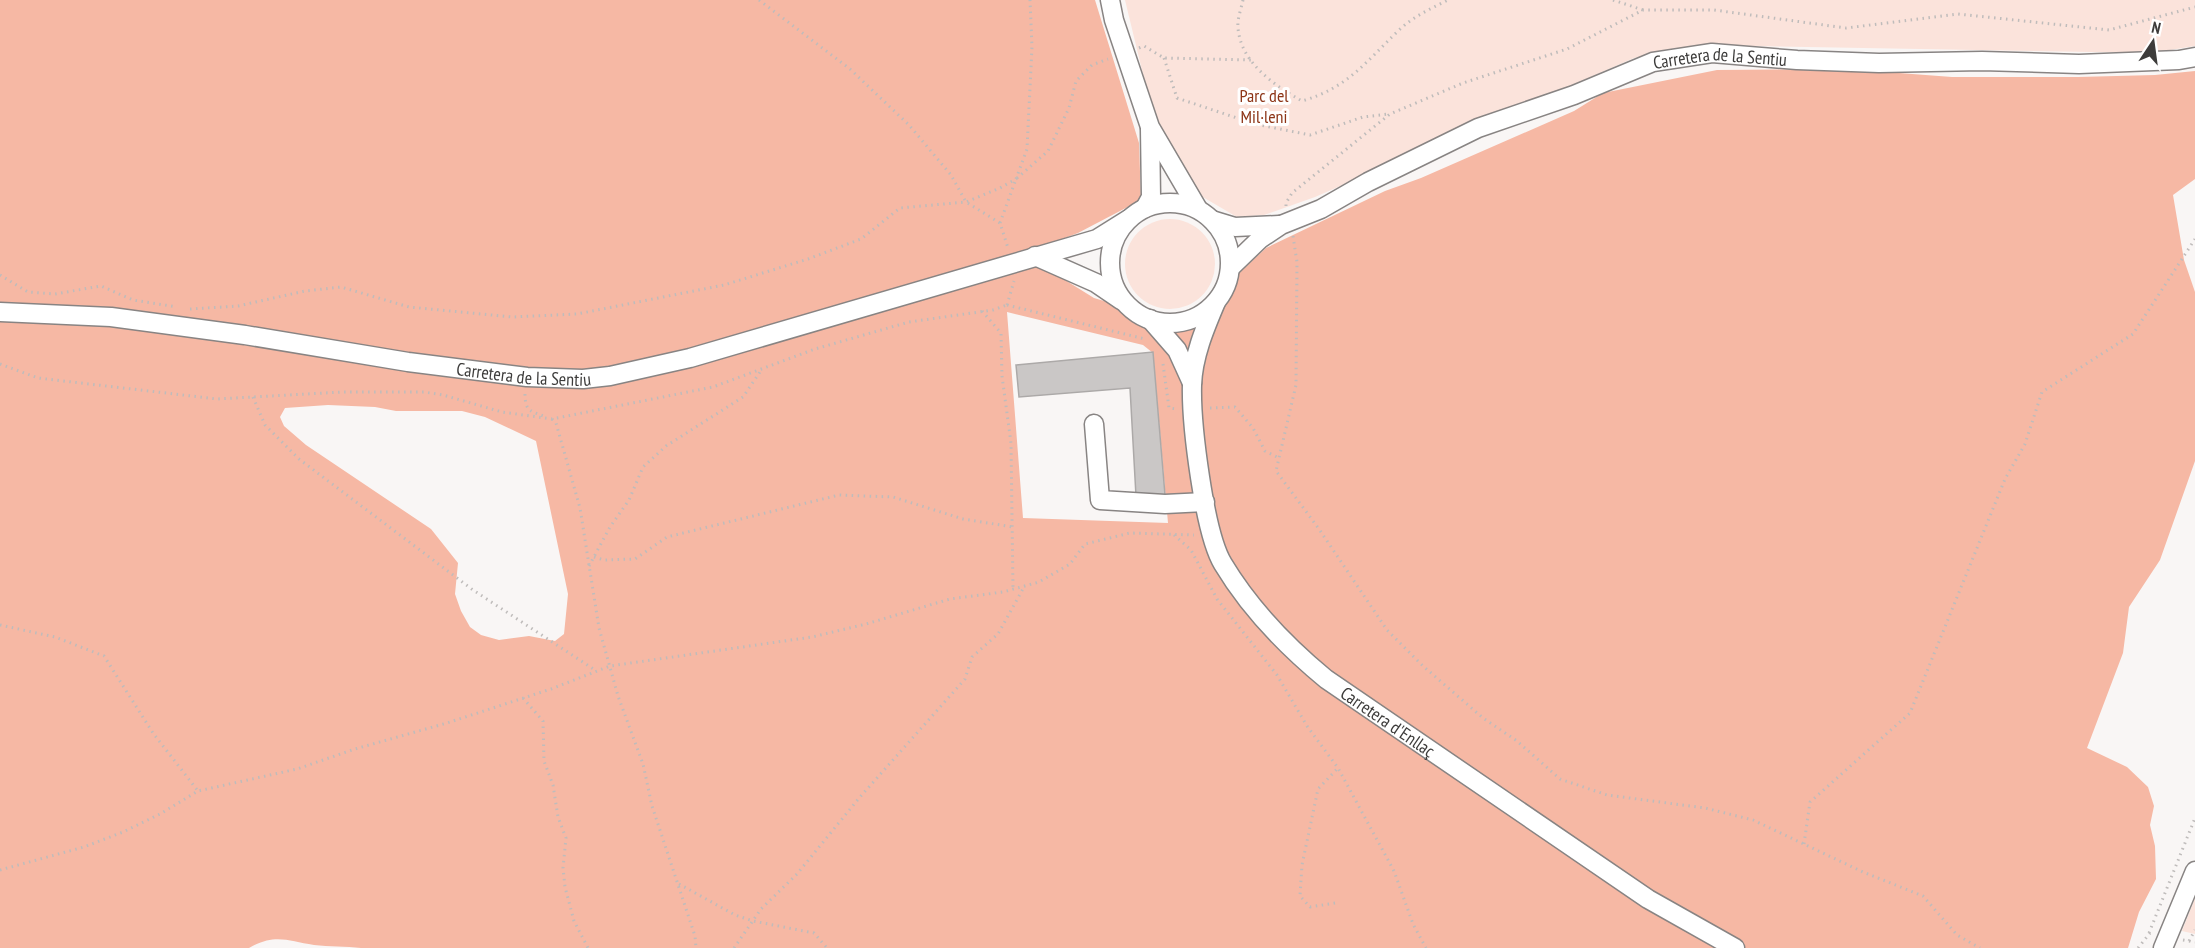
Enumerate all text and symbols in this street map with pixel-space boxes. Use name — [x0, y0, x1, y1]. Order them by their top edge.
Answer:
north arrow — [2123, 12, 2183, 72]
text: N — [2150, 17, 2163, 38]
street label: Carretera de la Sentiu — [1651, 41, 1788, 73]
park label: Parc del Mil·leni — [1239, 84, 1289, 128]
street label: Carretera de la Sentiu — [455, 357, 592, 390]
street label: Carretera d'Enllaç — [1336, 681, 1440, 762]

